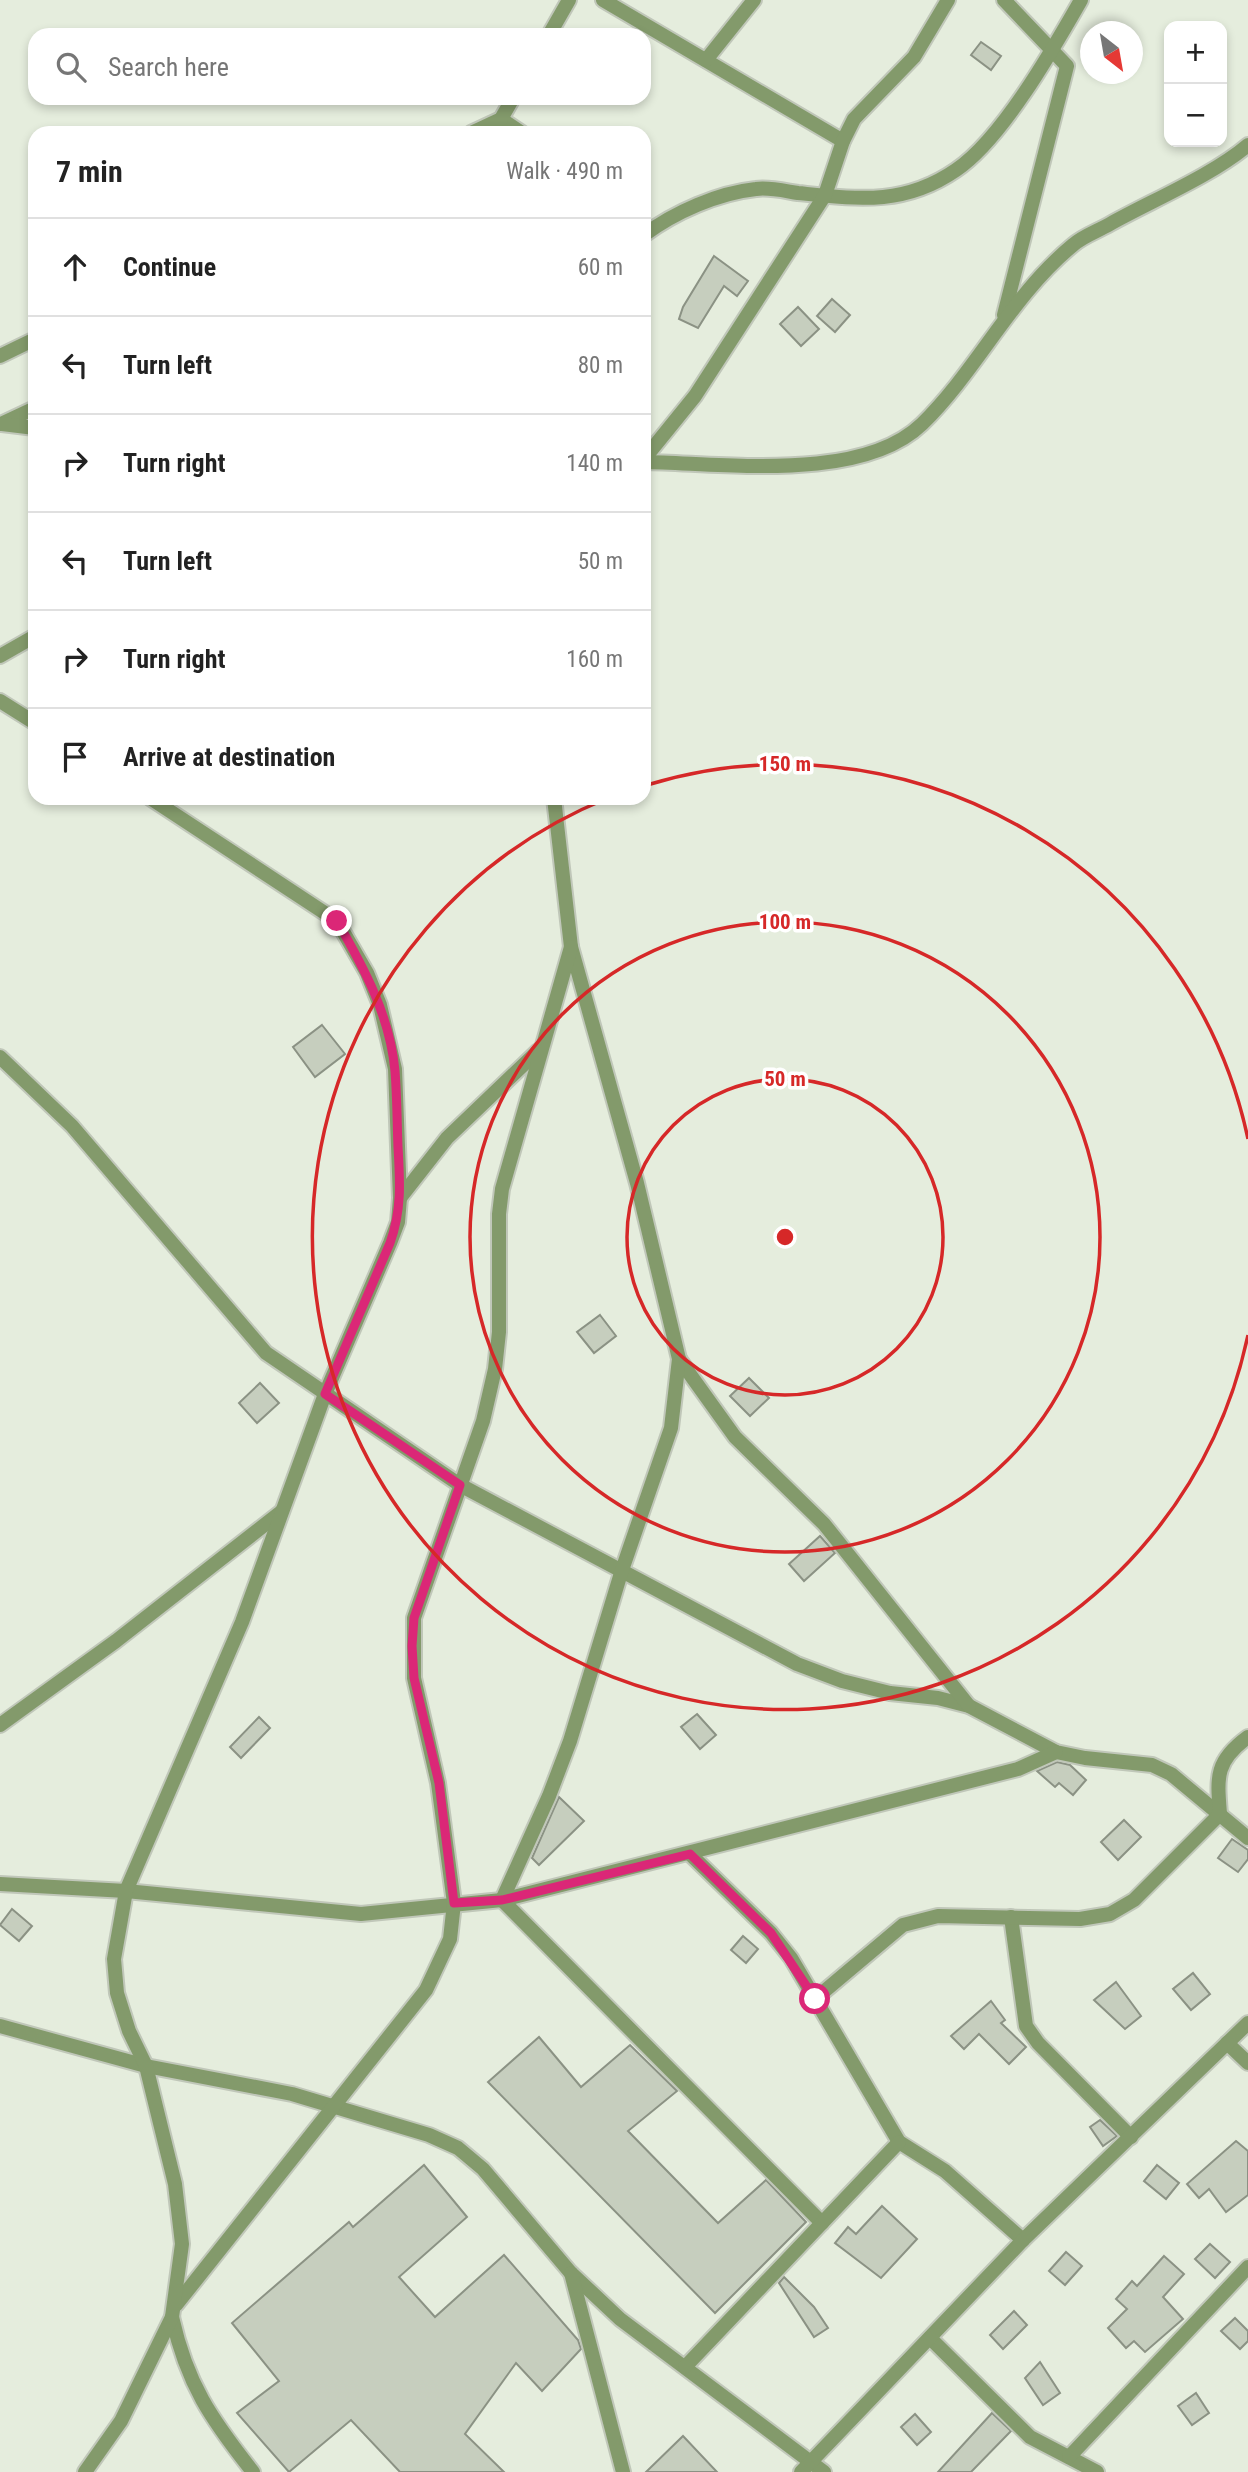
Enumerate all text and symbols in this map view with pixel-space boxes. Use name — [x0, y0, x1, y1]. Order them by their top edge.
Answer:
north arrow — [1080, 21, 1143, 84]
map controls — [1164, 21, 1227, 147]
button: + — [1164, 21, 1227, 84]
search box — [28, 28, 651, 105]
icon: search — [52, 48, 90, 86]
text: Search here — [108, 52, 229, 82]
button: − — [1164, 84, 1227, 147]
text: 7 min — [56, 154, 123, 189]
text: Walk · 490 m — [506, 158, 623, 185]
icon: ahead — [56, 248, 94, 286]
text: Continue — [123, 252, 216, 282]
text: 60 m — [578, 254, 623, 281]
icon: left — [56, 346, 94, 384]
text: Turn left — [123, 350, 212, 380]
text: 80 m — [578, 352, 623, 379]
icon: right — [56, 444, 94, 482]
text: Turn right — [123, 448, 225, 478]
text: 140 m — [566, 450, 623, 477]
icon: left — [56, 542, 94, 580]
text: Turn left — [123, 546, 212, 576]
text: 50 m — [578, 548, 623, 575]
icon: right — [56, 640, 94, 678]
text: Turn right — [123, 644, 225, 674]
text: 160 m — [566, 646, 623, 673]
icon: arrive — [56, 738, 94, 776]
text: Arrive at destination — [123, 742, 335, 772]
text: 150 m — [759, 752, 811, 776]
route end — [321, 905, 352, 936]
text: 100 m — [759, 910, 811, 934]
text: 50 m — [764, 1067, 806, 1091]
centre of rings — [773, 1225, 797, 1249]
route start — [799, 1983, 830, 2014]

